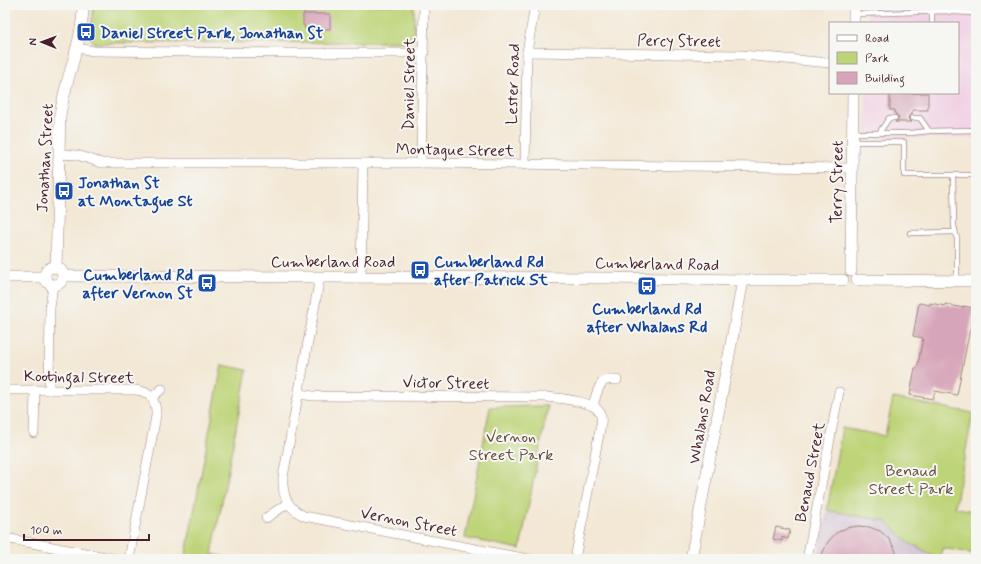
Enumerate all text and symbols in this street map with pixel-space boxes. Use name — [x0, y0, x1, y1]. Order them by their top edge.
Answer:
bus stop icon: Daniel Street Park, Jonathan St — [75, 21, 97, 43]
north arrow — [22, 22, 62, 62]
legend — [829, 22, 959, 94]
place label: Daniel Street Park, Jonathan St — [100, 23, 324, 44]
street label: Percy Street — [637, 30, 721, 53]
text: Road — [865, 31, 889, 47]
street label: Daniel Street — [398, 37, 421, 131]
text: N — [26, 38, 40, 46]
street label: Lester Road — [502, 43, 525, 125]
text: Park — [865, 51, 889, 67]
text: Building — [865, 71, 905, 88]
street label: Jonathan Street — [32, 103, 59, 213]
street label: Montague Street — [396, 139, 515, 162]
street label: Terry Street — [826, 140, 849, 224]
place label: Jonathan St at Montague St — [78, 173, 193, 214]
bus stop icon: Jonathan St at Montague St — [53, 180, 75, 202]
street label: Cumberland Road — [271, 252, 395, 273]
place label: Cumberland Rd after Patrick St — [434, 252, 549, 291]
street label: Cumberland Road — [595, 253, 719, 276]
bus stop icon: Cumberland Rd after Patrick St — [409, 259, 431, 281]
place label: Cumberland Rd after Vernon St — [82, 265, 193, 304]
bus stop icon: Cumberland Rd after Vernon St — [196, 272, 218, 294]
bus stop icon: Cumberland Rd after Whalans Rd — [636, 275, 658, 297]
place label: Cumberland Rd after Whalans Rd — [587, 299, 707, 338]
street label: Kootingal Street — [24, 366, 135, 390]
street label: Whalans Road — [684, 369, 721, 466]
street label: Victor Street — [402, 372, 490, 395]
street label: Benaud Street — [790, 420, 831, 524]
park label: Vernon Street Park — [469, 427, 553, 466]
park label: Benaud Street Park — [869, 461, 953, 500]
street label: Vernon Street — [359, 503, 459, 542]
scale bar — [24, 516, 149, 542]
text: 100 m — [30, 523, 62, 539]

